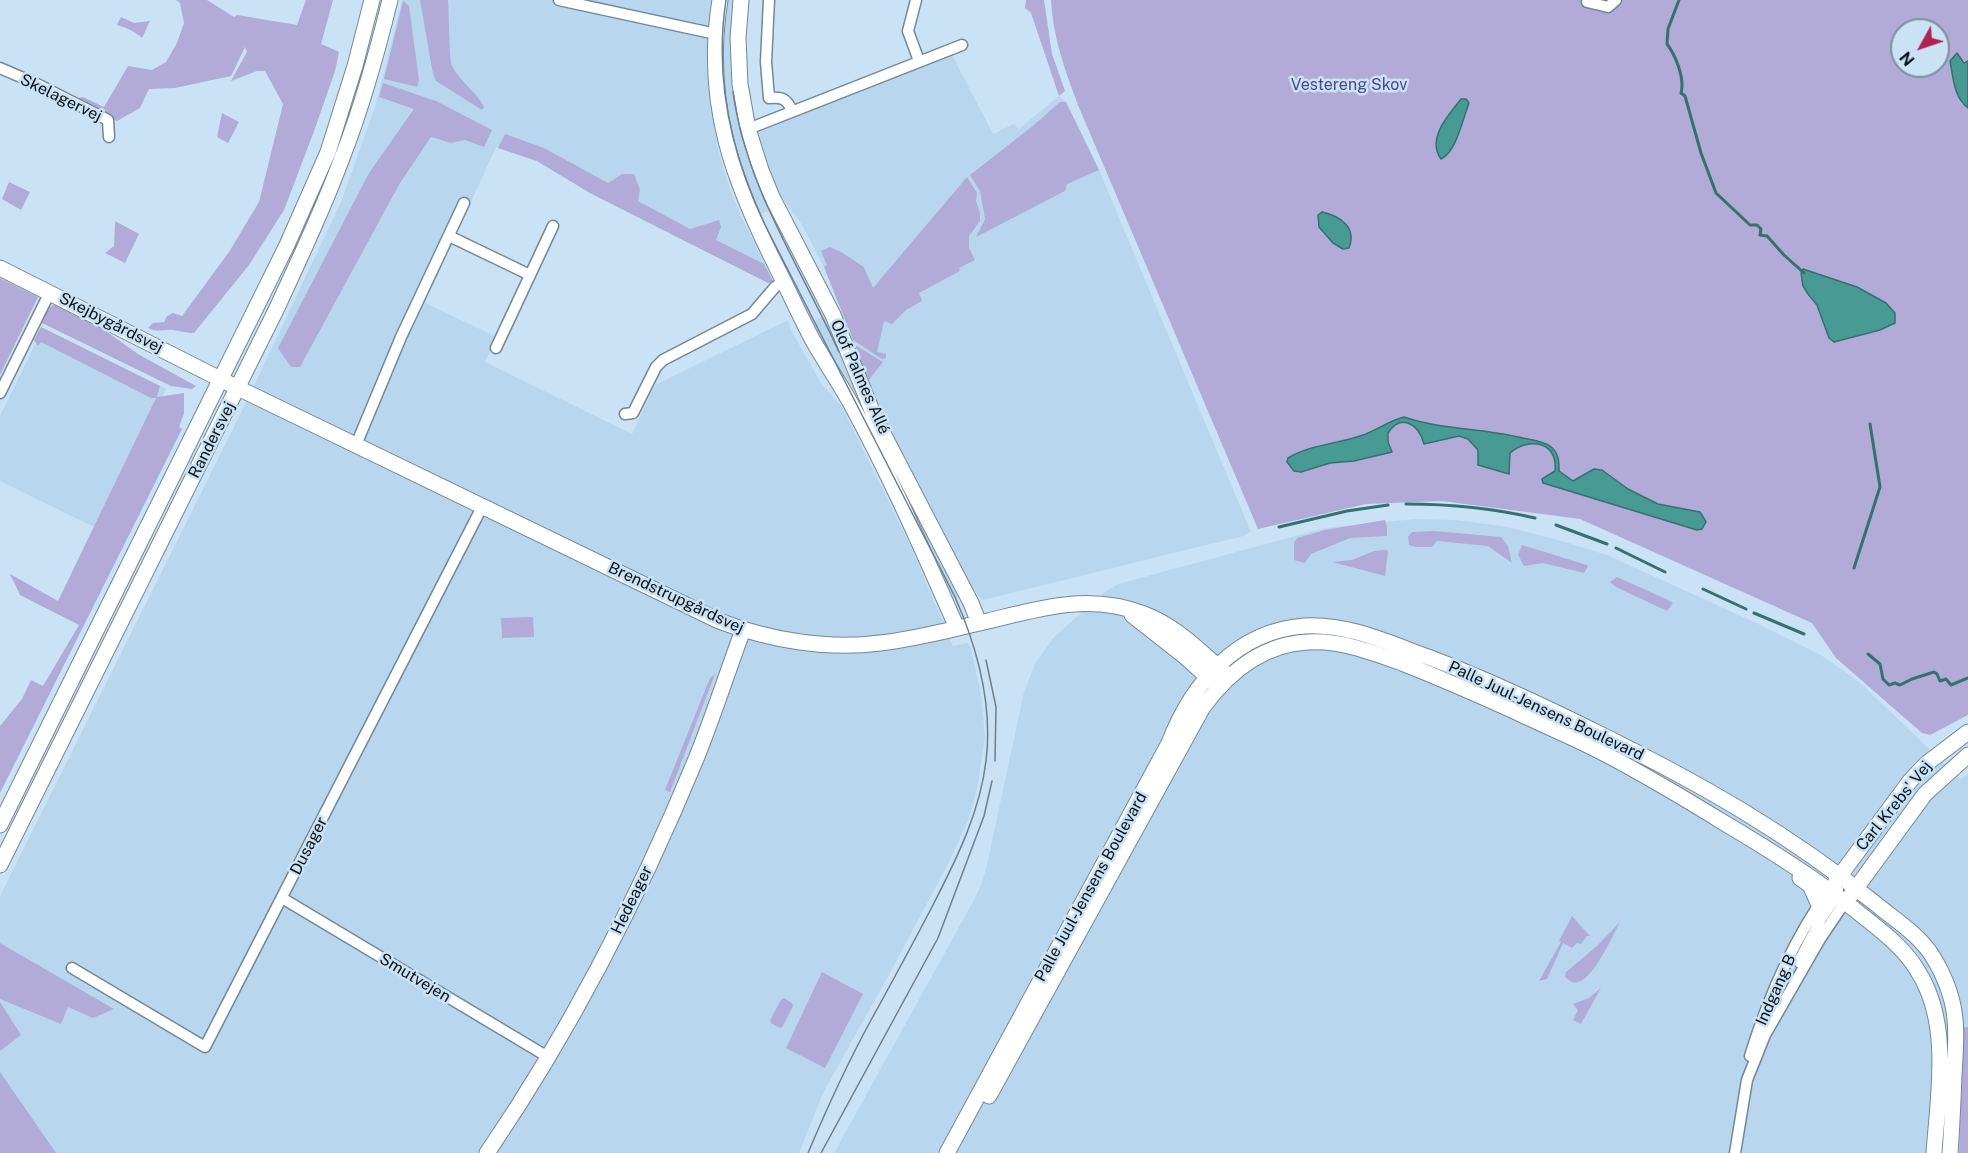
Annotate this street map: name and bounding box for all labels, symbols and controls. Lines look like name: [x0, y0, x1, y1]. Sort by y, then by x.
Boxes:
north arrow: [1890, 18, 1950, 78]
text: N: [1896, 48, 1919, 70]
street label: Skelagervej: [17, 70, 105, 126]
park label: Vestereng Skov: [1291, 75, 1407, 95]
street label: Skejbygårdsvej: [56, 289, 166, 357]
street label: Olof Palmes Allé: [826, 317, 894, 437]
street label: Randersvej: [185, 399, 239, 481]
street label: Brendstrupgårdsvej: [605, 558, 747, 638]
street label: Palle Juul-Jensens Boulevard: [1445, 657, 1647, 765]
street label: Carl Krebs' Vej: [1852, 757, 1936, 855]
street label: Palle Juul-Jensens Boulevard: [1031, 789, 1151, 985]
street label: Dusager: [286, 814, 332, 878]
street label: Hedeager: [607, 863, 657, 937]
street label: Smutvejen: [376, 949, 454, 1007]
street label: Indgang B: [1752, 952, 1800, 1028]

